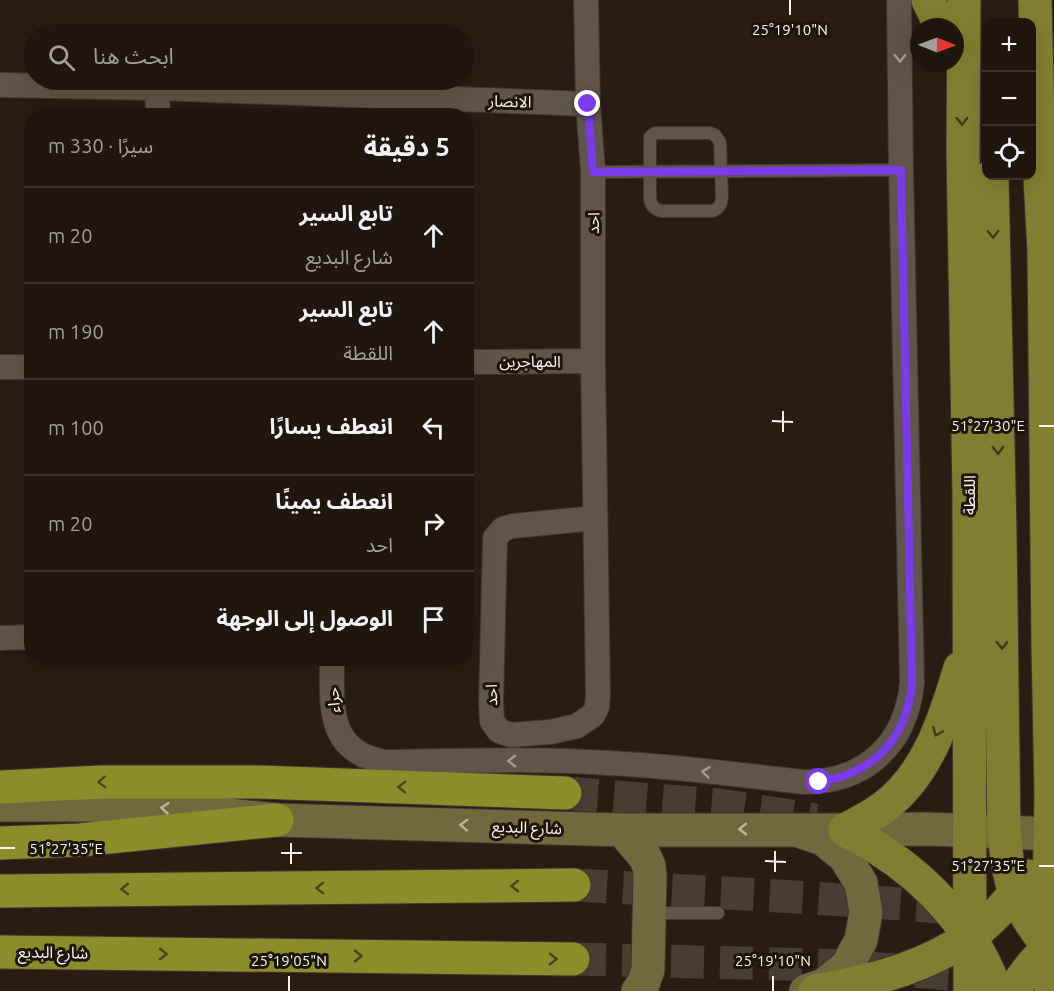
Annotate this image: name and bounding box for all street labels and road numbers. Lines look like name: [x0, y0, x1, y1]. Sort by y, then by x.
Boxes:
street label: الانصار: [487, 91, 532, 112]
street label: احد: [584, 212, 602, 234]
street label: المهاجرين: [499, 352, 561, 371]
street label: اللقطة: [960, 475, 978, 515]
street label: احد: [482, 684, 500, 706]
street label: حراء: [323, 686, 344, 713]
street label: شارع البديع: [492, 817, 562, 841]
street label: شارع البديع: [18, 942, 88, 966]

